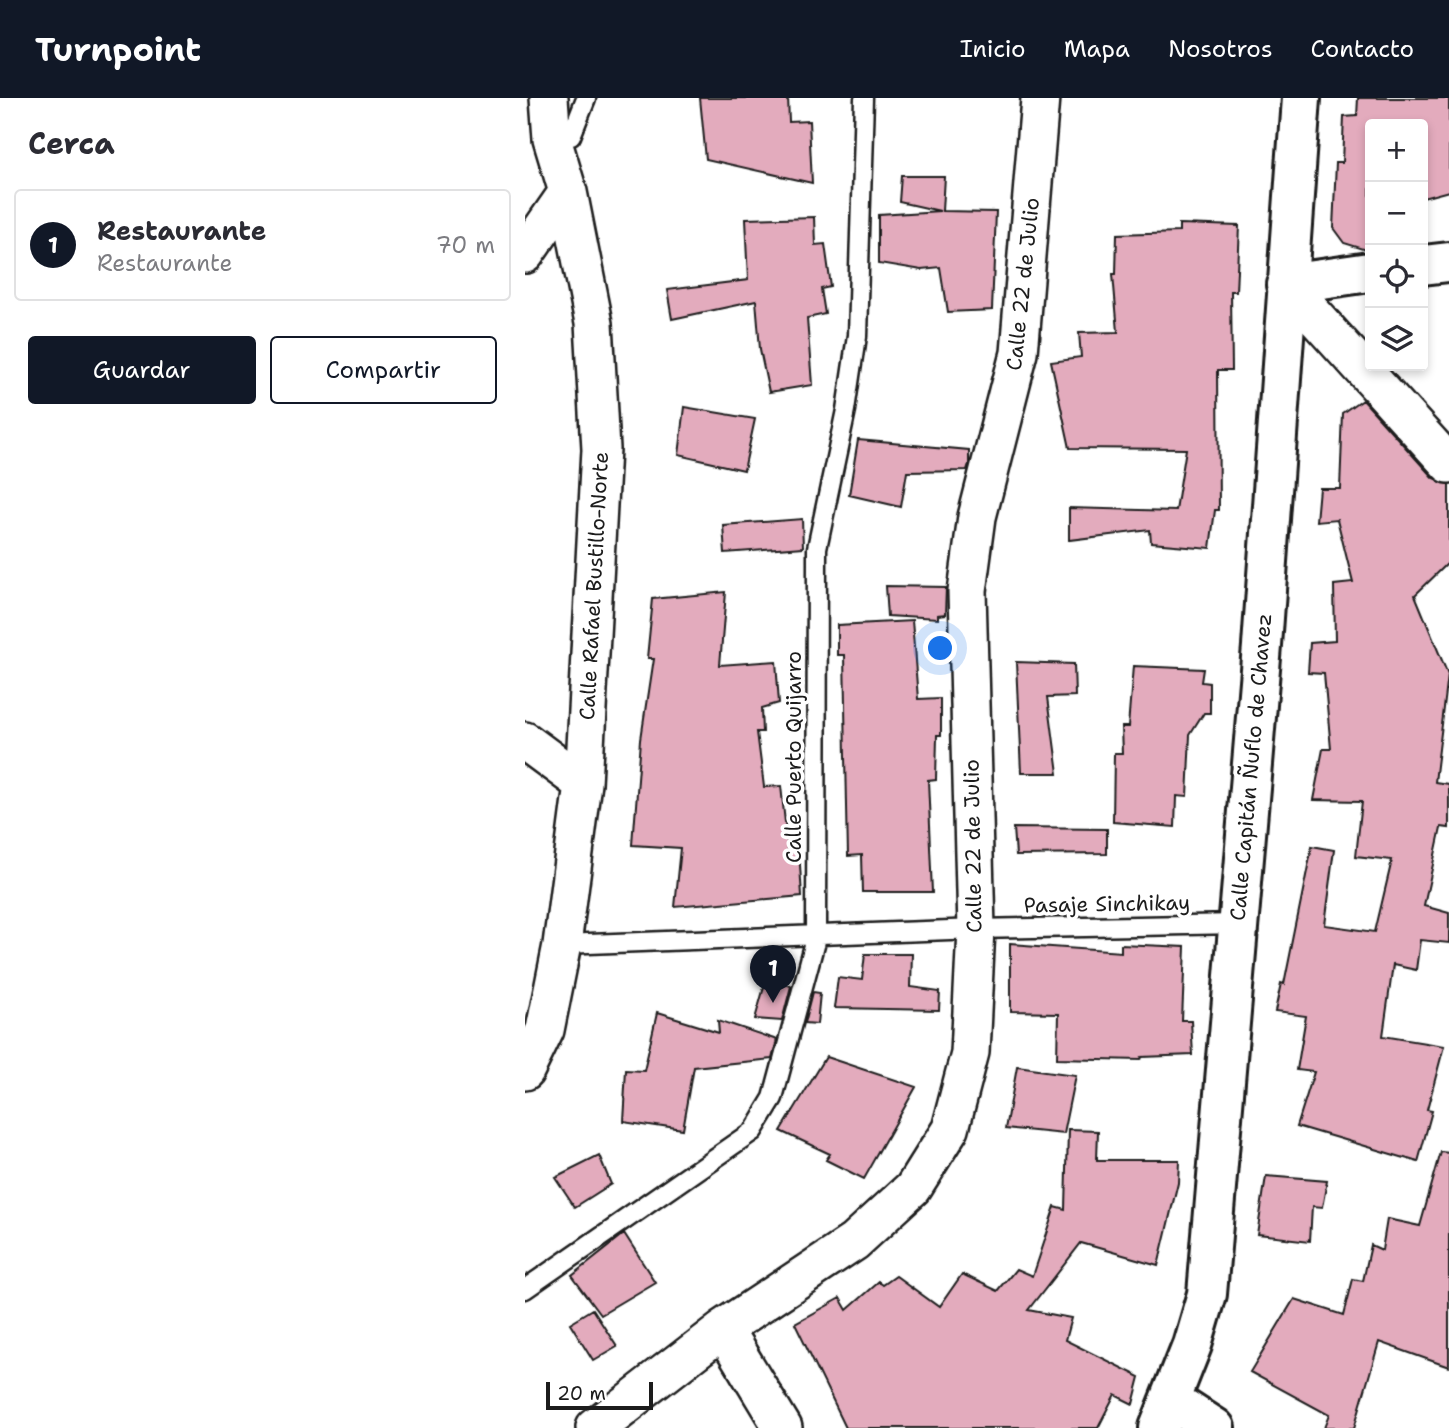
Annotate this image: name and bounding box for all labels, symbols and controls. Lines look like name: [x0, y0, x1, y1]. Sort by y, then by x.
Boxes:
text: Turnpoint: [35, 27, 201, 72]
text: Inicio: [960, 33, 1026, 65]
text: Mapa: [1064, 33, 1130, 65]
text: Nosotros: [1168, 33, 1273, 65]
text: Contacto: [1311, 33, 1414, 65]
map controls: [1365, 119, 1428, 371]
button: +: [1365, 119, 1428, 182]
text: Cerca: [28, 123, 115, 164]
button: −: [1365, 182, 1428, 245]
street label: Calle 22 de Julio: [1000, 196, 1046, 372]
text: Restaurante: [97, 213, 266, 248]
text: 1: [48, 230, 58, 260]
text: 70 m: [436, 230, 495, 260]
button: locate: [1365, 245, 1428, 308]
text: Restaurante: [97, 248, 232, 278]
button: layers: [1365, 308, 1428, 371]
button: Guardar: [28, 336, 256, 404]
button: Compartir: [270, 336, 497, 404]
street label: Calle Rafael Bustillo-Norte: [573, 451, 615, 721]
street label: Calle Capitán Ñuflo de Chavez: [1223, 612, 1278, 922]
your location: [923, 631, 957, 665]
street label: Calle Puerto Quijarro: [780, 651, 808, 863]
street label: Calle 22 de Julio: [957, 759, 989, 933]
street label: Pasaje Sinchikay: [1023, 889, 1191, 919]
pin: 1: [750, 945, 796, 1003]
scale bar: [546, 1379, 653, 1411]
text: 20 m: [557, 1381, 606, 1406]

